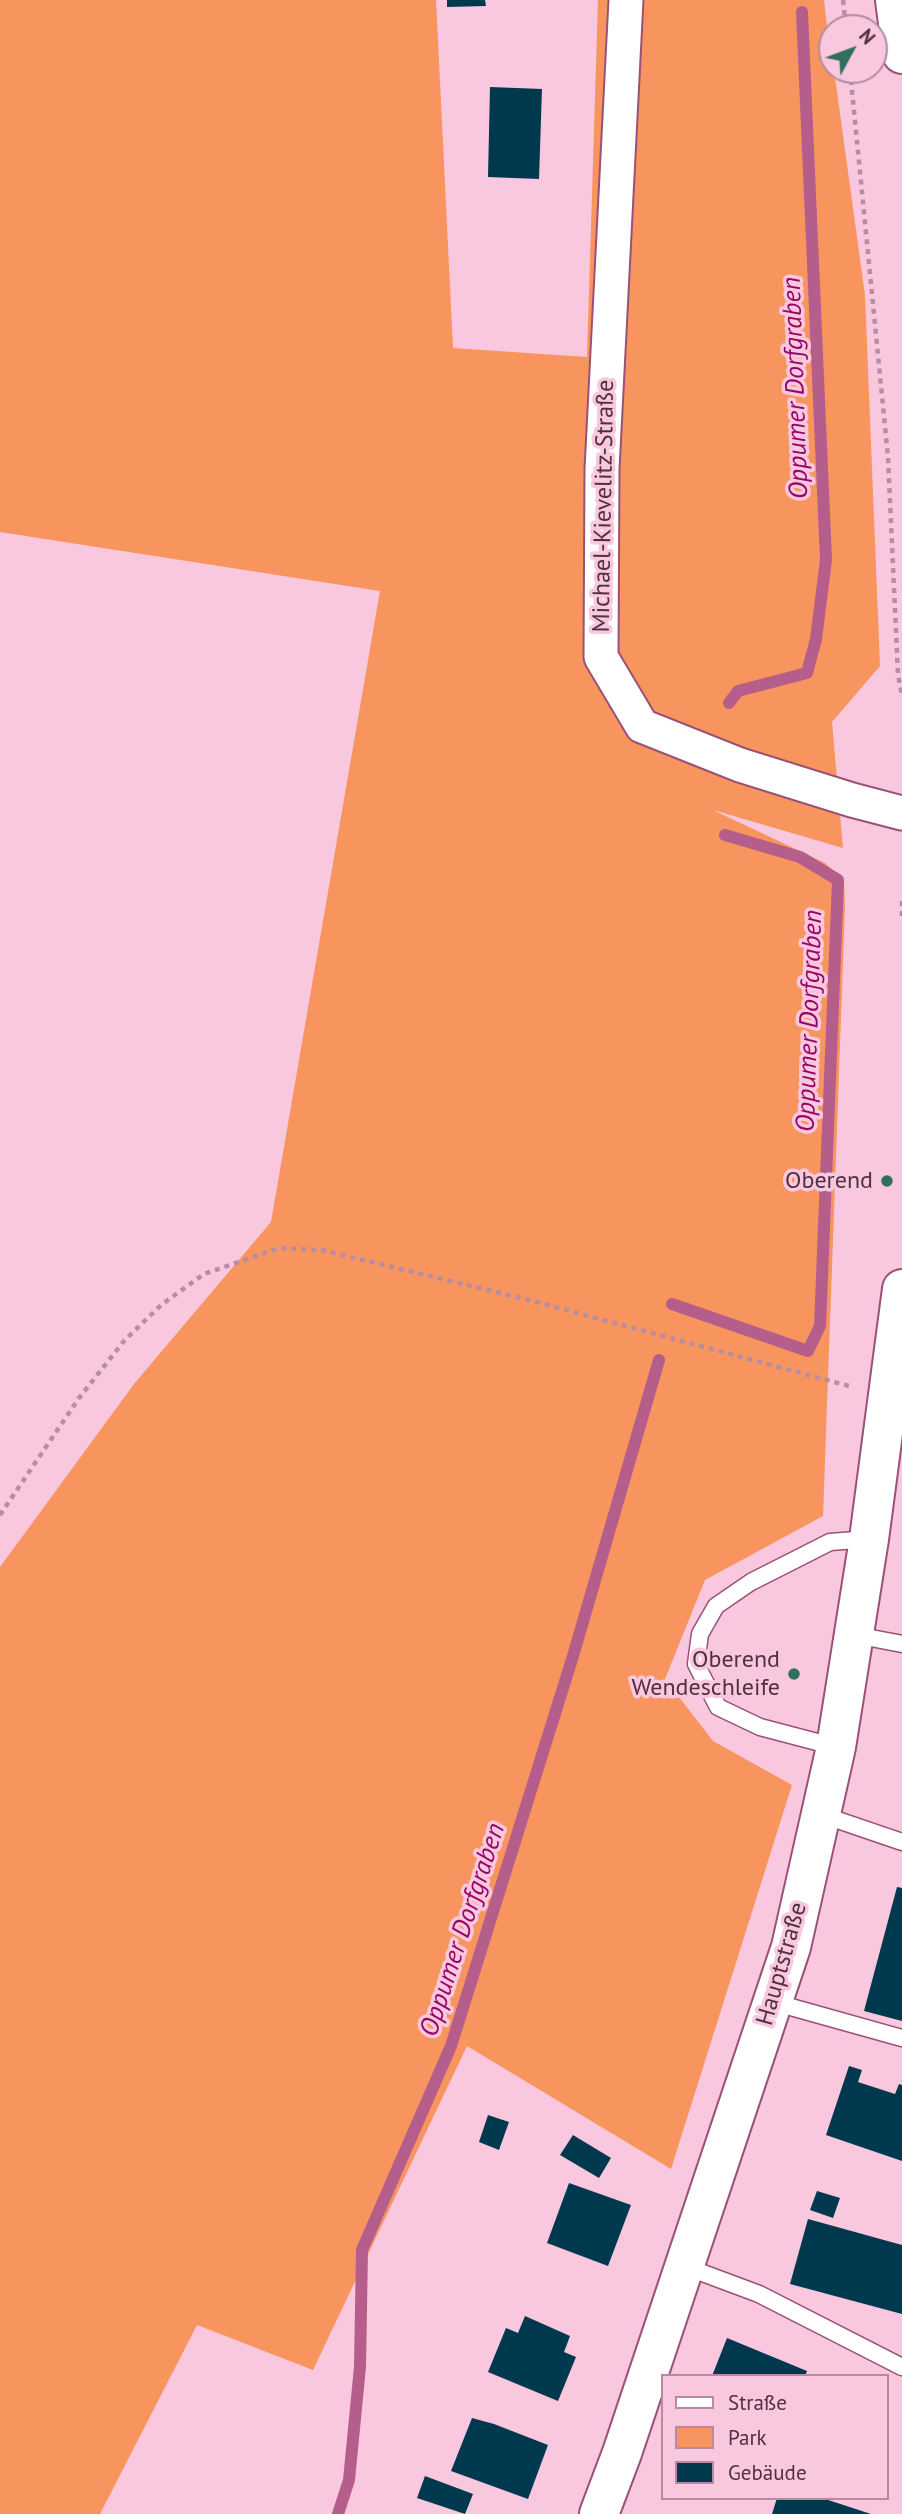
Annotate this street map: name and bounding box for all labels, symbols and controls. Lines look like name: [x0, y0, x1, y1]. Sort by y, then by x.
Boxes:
north arrow: [818, 14, 888, 84]
text: N: [854, 24, 880, 49]
water label: Oppumer Dorfgraben: [777, 276, 815, 500]
street label: Michael-Kievelitz-Straße: [587, 379, 621, 633]
water label: Oppumer Dorfgraben: [791, 909, 829, 1133]
place label: Oberend: [785, 1167, 873, 1195]
marker: Oberend: [879, 1173, 895, 1189]
place label: Oberend Wendeschleife: [631, 1646, 780, 1702]
marker: Oberend Wendeschleife: [786, 1666, 802, 1682]
water label: Oppumer Dorfgraben: [414, 1819, 512, 2041]
street label: Hauptstraße: [751, 1899, 813, 2029]
legend: [660, 2374, 888, 2500]
text: Straße: [728, 2389, 787, 2416]
text: Park: [728, 2424, 767, 2451]
text: Gebäude: [728, 2459, 807, 2486]

